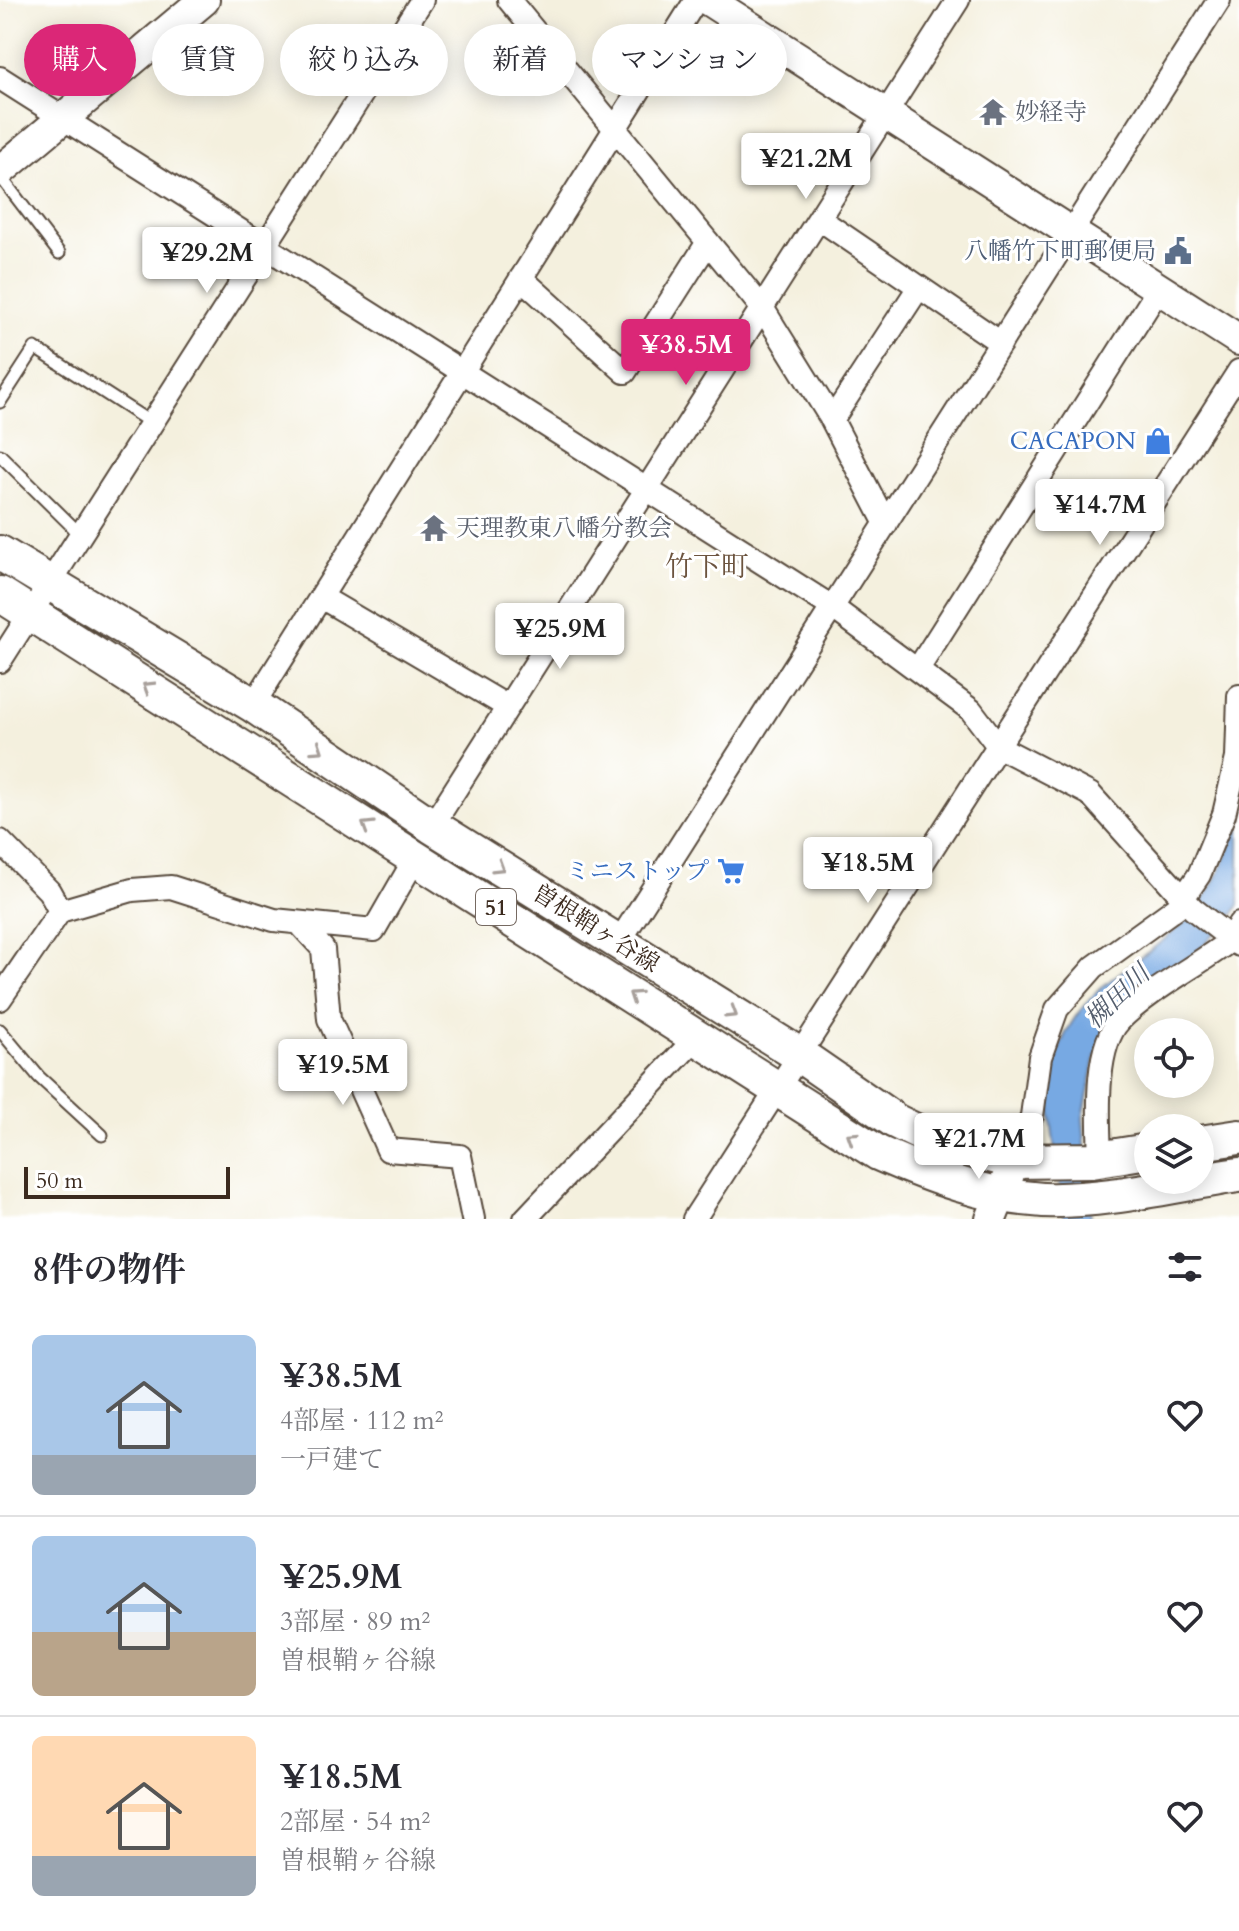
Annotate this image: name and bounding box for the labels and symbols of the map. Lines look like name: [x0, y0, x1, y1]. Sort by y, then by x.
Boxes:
place label: 妙経寺: [1015, 96, 1087, 129]
temple icon: 妙経寺: [978, 97, 1008, 127]
pin: ¥21.2M: [741, 133, 871, 201]
pin: ¥29.2M: [142, 227, 272, 295]
place label: 八幡竹下町郵便局: [964, 235, 1156, 268]
public building icon: 八幡竹下町郵便局: [1163, 236, 1193, 266]
pin: ¥38.5M: [621, 319, 751, 387]
place label: CACAPON: [1010, 425, 1137, 458]
shop icon: CACAPON: [1143, 426, 1173, 456]
pin: ¥14.7M: [1035, 479, 1165, 547]
place label: 天理教東八幡分教会: [456, 512, 672, 545]
temple icon: 天理教東八幡分教会: [419, 513, 449, 543]
district label: 竹下町: [665, 548, 749, 586]
pin: ¥25.9M: [495, 603, 625, 671]
one-way arrow: [142, 681, 157, 696]
one-way arrow: [309, 739, 323, 754]
one-way arrow: [362, 821, 376, 836]
pin: ¥18.5M: [803, 837, 933, 905]
place label: ミニストップ: [566, 855, 709, 888]
supermarket icon: ミニストップ: [716, 856, 746, 886]
one-way arrow: [490, 857, 504, 872]
street label: 曽根鞘ヶ谷線: [526, 876, 666, 981]
road number: 51: [476, 889, 516, 925]
water label: 槻田川: [1077, 955, 1160, 1036]
one-way arrow: [628, 991, 642, 1006]
one-way arrow: [723, 1004, 738, 1019]
pin: ¥19.5M: [278, 1039, 408, 1107]
pin: ¥21.7M: [914, 1113, 1044, 1181]
one-way arrow: [847, 1131, 861, 1146]
scale bar: [24, 1163, 230, 1199]

